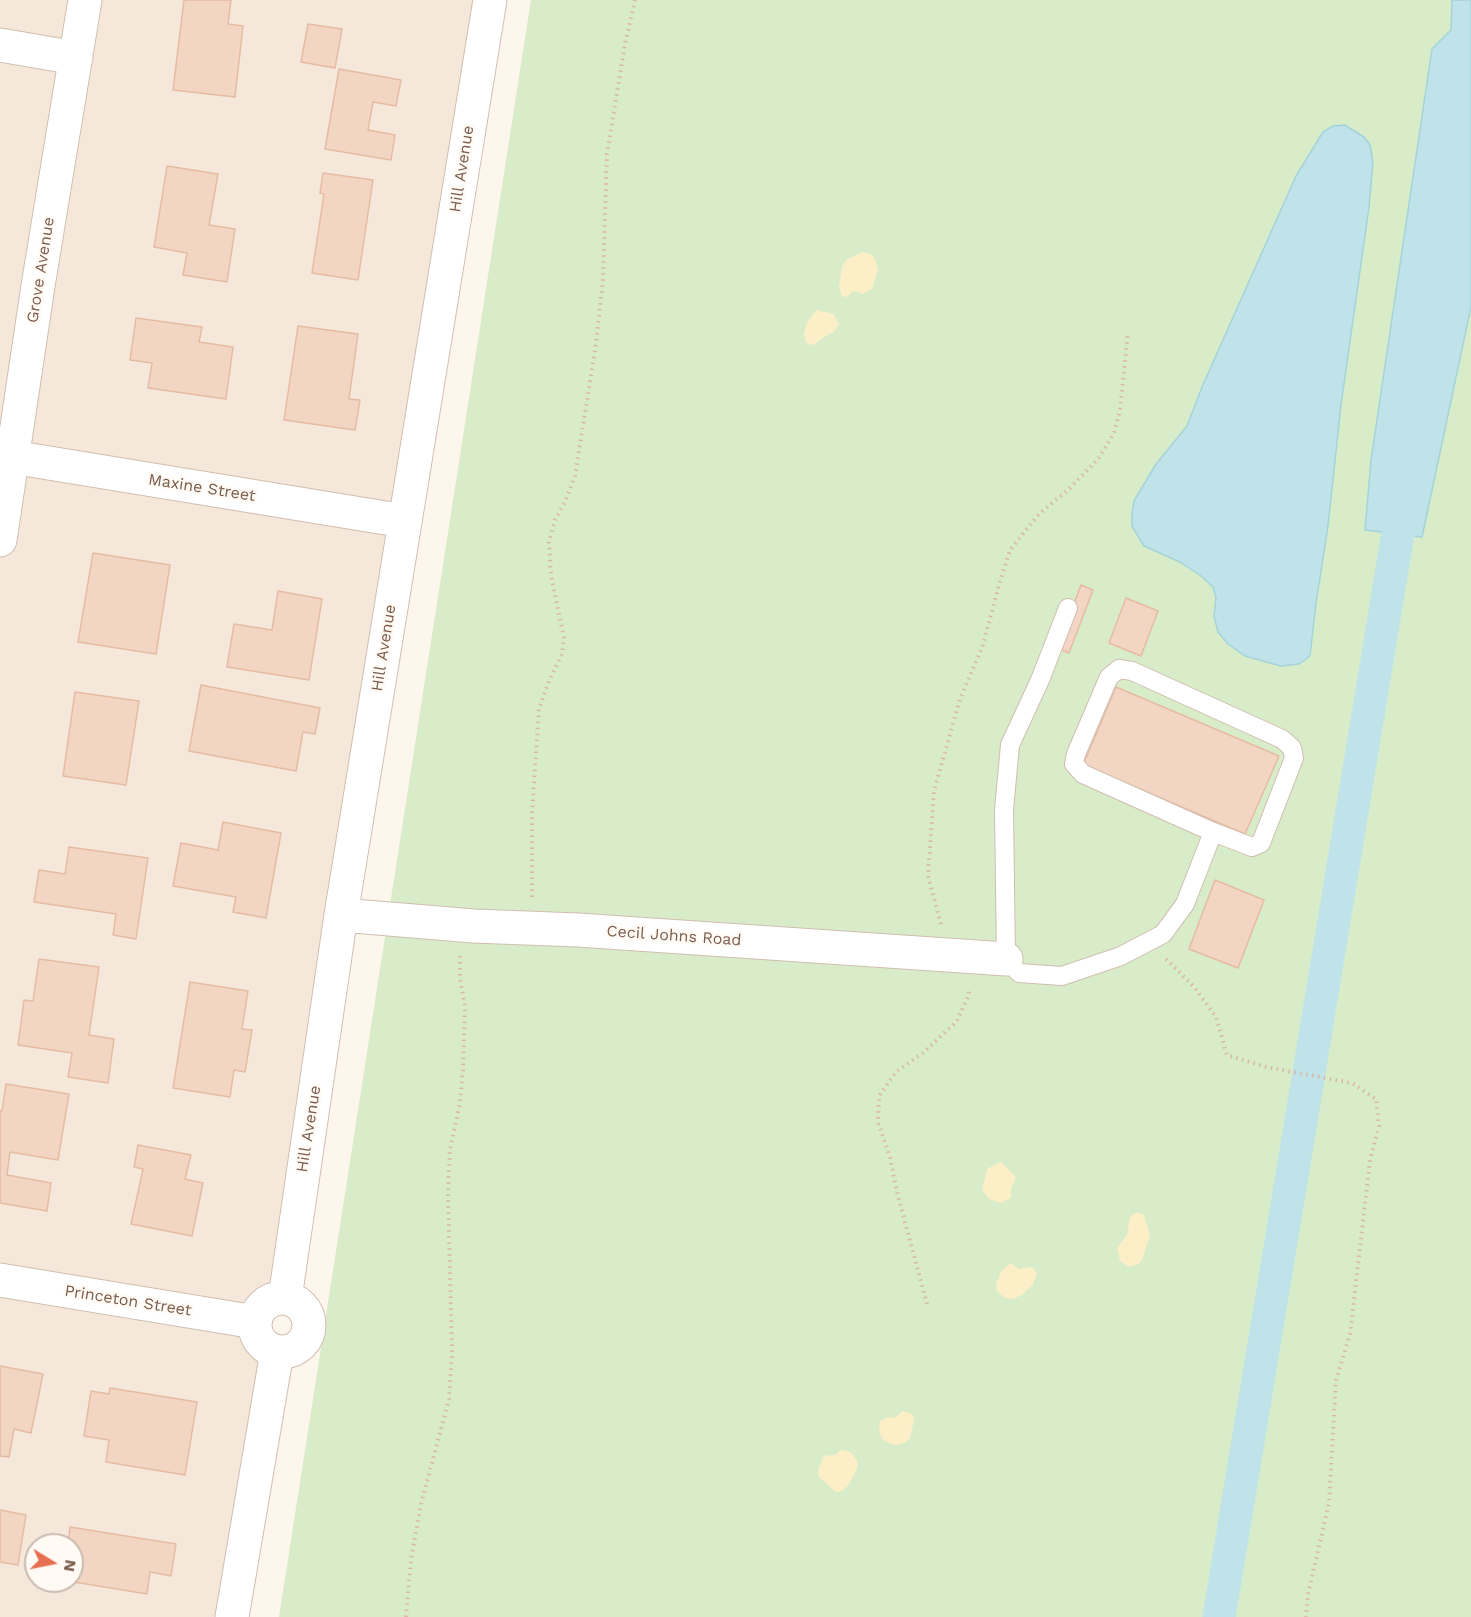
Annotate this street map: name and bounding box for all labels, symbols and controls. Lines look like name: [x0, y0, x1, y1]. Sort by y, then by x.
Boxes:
street label: Hill Avenue: [446, 124, 478, 214]
street label: Grove Avenue: [23, 216, 59, 324]
street label: Maxine Street: [147, 470, 257, 506]
street label: Hill Avenue: [368, 603, 400, 693]
street label: Cecil Johns Road: [606, 922, 742, 950]
street label: Hill Avenue: [293, 1084, 325, 1174]
street label: Princeton Street: [63, 1281, 193, 1321]
north arrow: [24, 1533, 84, 1593]
text: N: [60, 1558, 81, 1573]

